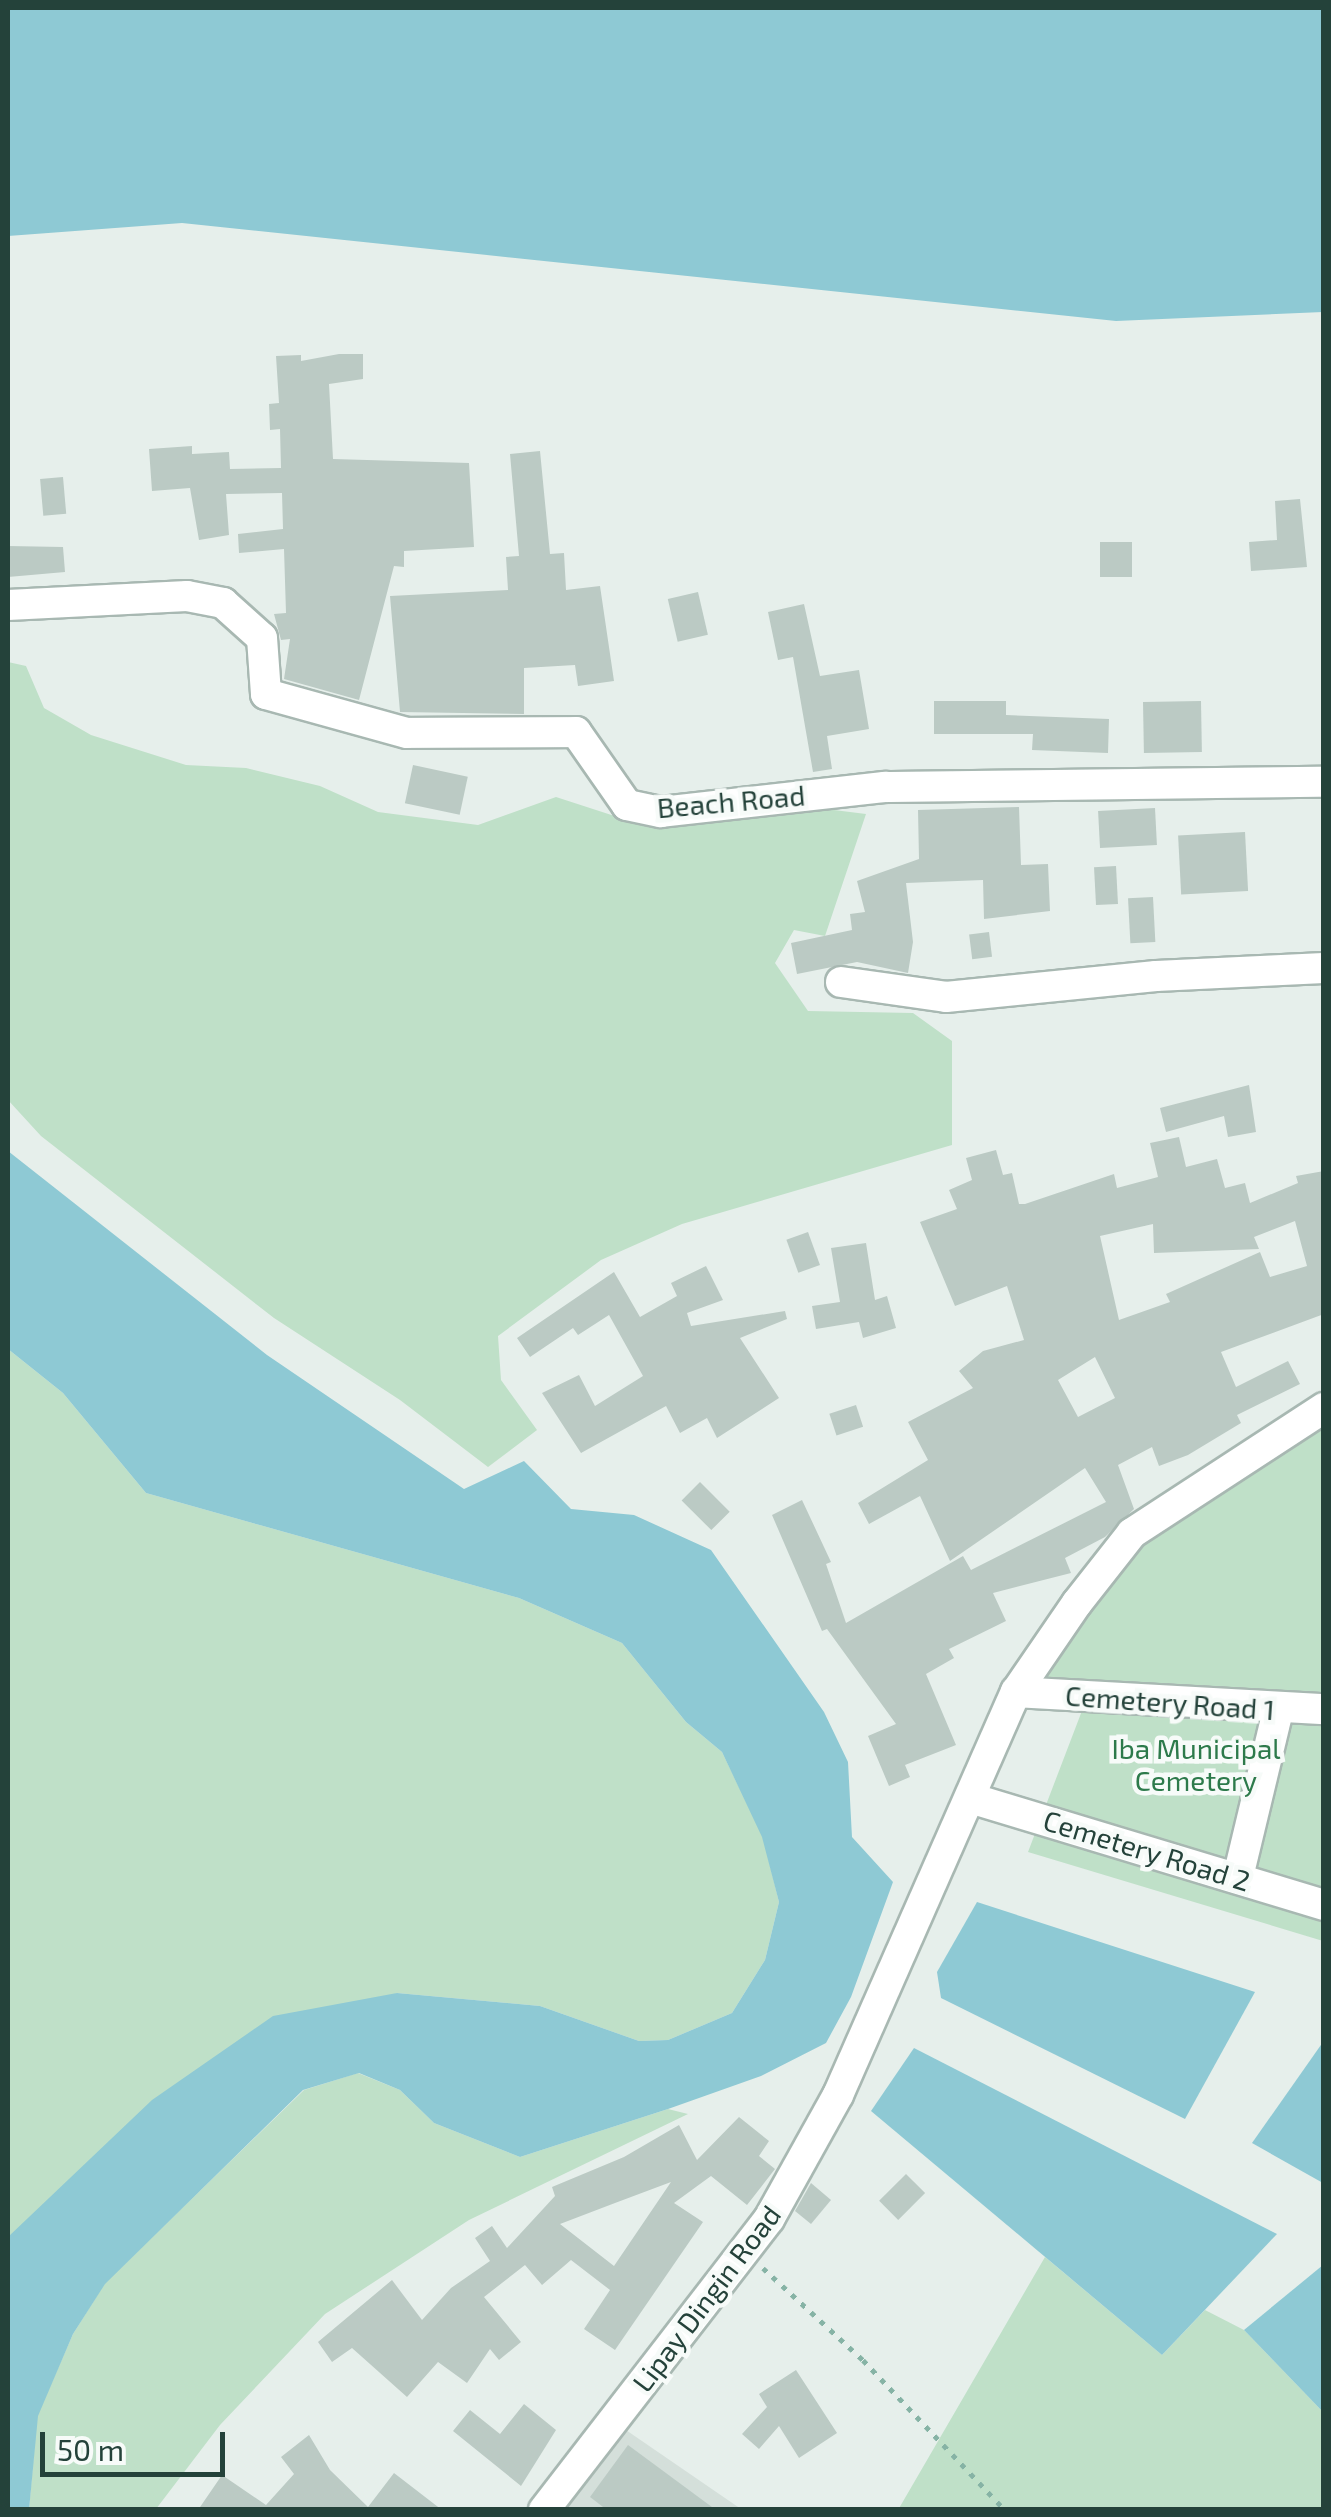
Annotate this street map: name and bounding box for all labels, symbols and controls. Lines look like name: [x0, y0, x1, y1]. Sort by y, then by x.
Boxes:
street label: Beach Road: [656, 778, 806, 824]
street label: Cemetery Road 1: [1064, 1678, 1276, 1726]
park label: Iba Municipal Cemetery: [1111, 1731, 1281, 1797]
street label: Cemetery Road 2: [1039, 1803, 1255, 1897]
street label: Lipay Dingin Road: [625, 2198, 787, 2398]
scale bar: [45, 2412, 230, 2474]
text: 50 m: [57, 2431, 124, 2467]

